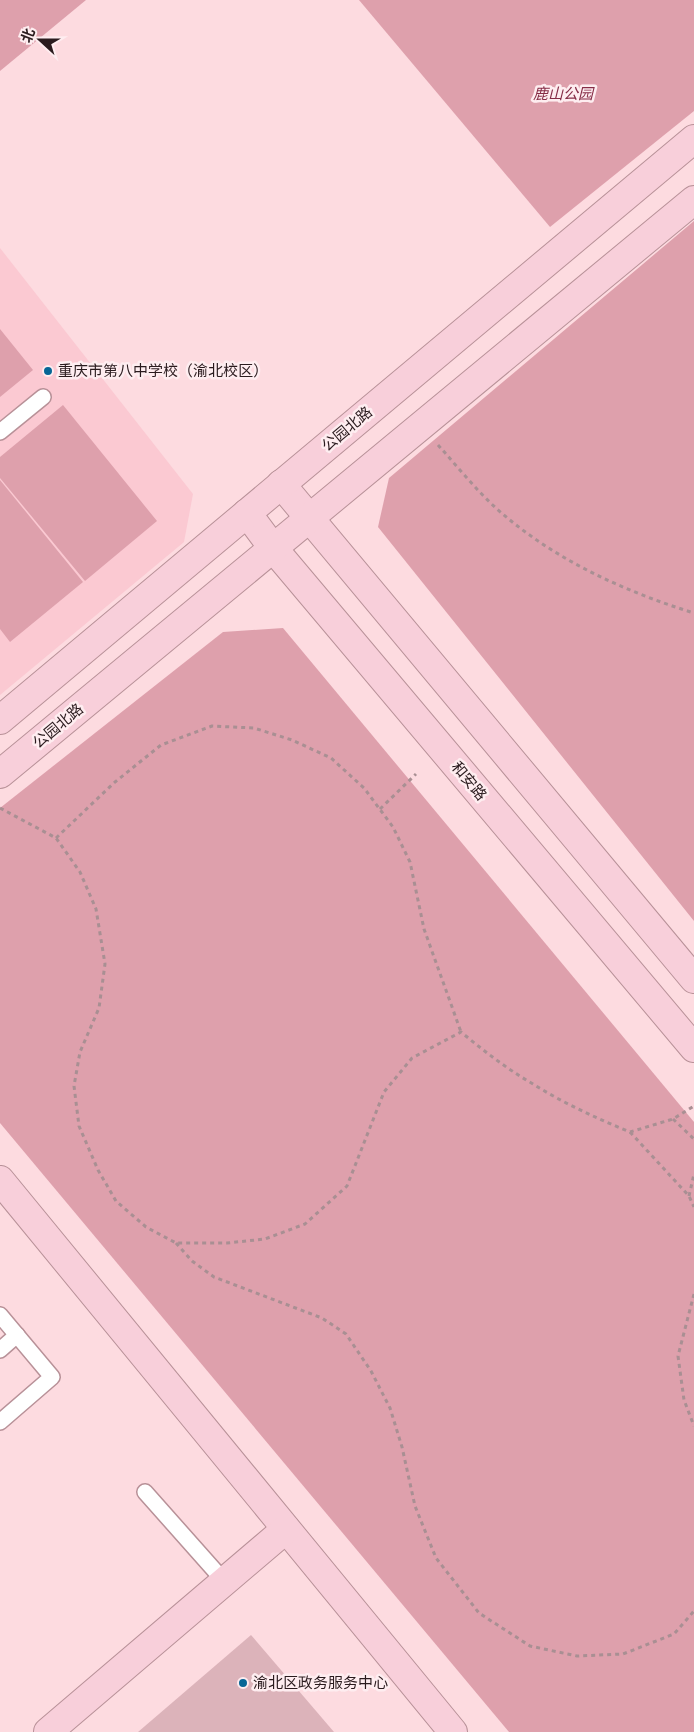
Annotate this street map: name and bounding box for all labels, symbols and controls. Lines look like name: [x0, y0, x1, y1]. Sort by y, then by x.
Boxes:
north arrow: [15, 15, 65, 65]
text: 北: [16, 25, 39, 45]
park label: 鹿山公园: [533, 83, 595, 103]
place label: 重庆市第八中学校（渝北校区）: [58, 360, 268, 380]
marker: 重庆市第八中学校（渝北校区）: [42, 365, 54, 377]
street label: 公园北路: [317, 401, 376, 455]
street label: 公园北路: [28, 698, 87, 752]
street label: 和安路: [448, 757, 492, 804]
place label: 渝北区政务服务中心: [253, 1672, 388, 1692]
marker: 渝北区政务服务中心: [237, 1677, 249, 1689]

